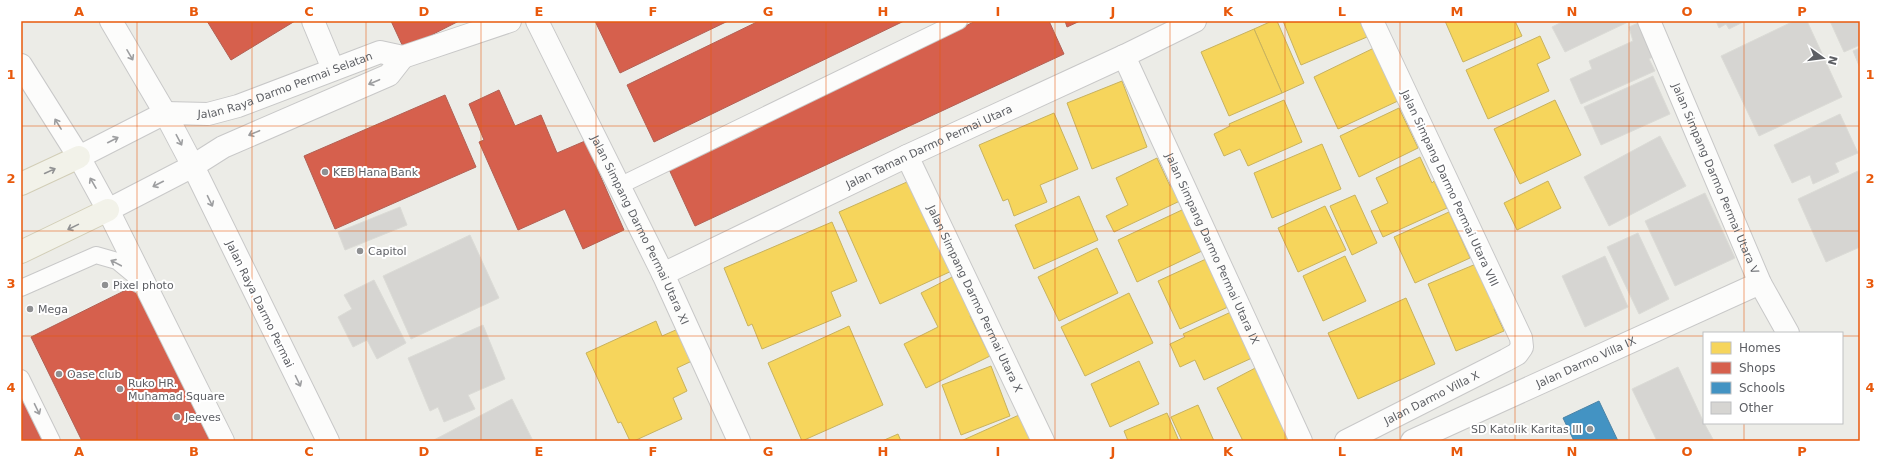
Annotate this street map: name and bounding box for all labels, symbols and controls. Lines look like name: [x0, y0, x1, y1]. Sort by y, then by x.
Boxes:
text: A: [74, 4, 84, 19]
text: B: [189, 4, 199, 19]
text: C: [304, 4, 314, 19]
text: D: [419, 4, 430, 19]
text: E: [535, 4, 543, 19]
text: F: [649, 4, 657, 19]
text: G: [763, 4, 773, 19]
text: H: [878, 4, 888, 19]
text: I: [996, 4, 1000, 19]
text: J: [1110, 4, 1115, 19]
text: K: [1223, 4, 1234, 19]
text: L: [1338, 4, 1346, 19]
text: M: [1451, 4, 1463, 19]
text: N: [1567, 4, 1577, 19]
text: O: [1681, 4, 1693, 19]
text: P: [1797, 4, 1807, 19]
north arrow: [1803, 38, 1843, 78]
one-way arrow: [127, 49, 135, 61]
street label: Jalan Raya Darmo Permai Selatan: [196, 49, 374, 121]
text: N: [1825, 54, 1840, 66]
text: 1: [6, 67, 16, 82]
text: 1: [1865, 67, 1875, 82]
one-way arrow: [368, 79, 380, 86]
street label: Jalan Simpang Darmo Permai Utara V: [1669, 81, 1762, 276]
street label: Jalan Simpang Darmo Permai Utara VIII: [1398, 87, 1501, 288]
street label: Jalan Taman Darmo Permai Utara: [843, 102, 1014, 192]
one-way arrow: [54, 119, 62, 130]
one-way arrow: [249, 130, 261, 138]
street label: Jalan Simpang Darmo Permai Utara XI: [588, 132, 691, 327]
one-way arrow: [176, 134, 183, 146]
one-way arrow: [107, 135, 119, 143]
street label: Jalan Simpang Darmo Permai Utara IX: [1162, 150, 1262, 347]
place label: KEB Hana Bank: [333, 166, 419, 179]
one-way arrow: [43, 167, 55, 174]
marker: KEB Hana Bank: [320, 167, 330, 177]
text: 2: [6, 171, 16, 186]
text: 2: [1865, 171, 1875, 186]
one-way arrow: [89, 178, 97, 190]
one-way arrow: [153, 181, 165, 188]
one-way arrow: [207, 195, 214, 207]
street label: Jalan Simpang Darmo Permai Utara X: [924, 202, 1025, 395]
one-way arrow: [67, 224, 79, 231]
street label: Jalan Raya Darmo Permai: [223, 238, 296, 370]
place label: Capitol: [368, 245, 407, 258]
marker: Capitol: [355, 246, 365, 256]
one-way arrow: [110, 258, 122, 266]
text: 3: [6, 276, 16, 291]
text: 3: [1865, 276, 1875, 291]
place label: Pixel photo: [113, 279, 174, 292]
marker: Pixel photo: [100, 280, 110, 290]
place label: Mega: [38, 303, 68, 316]
marker: Mega: [25, 304, 35, 314]
legend: [1703, 332, 1843, 424]
street label: Jalan Darmo Villa IX: [1533, 334, 1639, 391]
text: Homes: [1739, 341, 1781, 355]
text: Shops: [1739, 361, 1775, 375]
place label: Oase club: [67, 368, 121, 381]
street label: Jalan Darmo Villa X: [1381, 368, 1482, 428]
marker: Oase club: [54, 369, 64, 379]
one-way arrow: [295, 375, 302, 387]
place label: Ruko HR. Muhamad Square: [128, 377, 225, 403]
text: 4: [6, 380, 16, 395]
text: 4: [1865, 380, 1875, 395]
text: Schools: [1739, 381, 1785, 395]
marker: Ruko HR. Muhamad Square: [115, 384, 125, 394]
text: Other: [1739, 401, 1773, 415]
one-way arrow: [34, 403, 41, 415]
place label: Jeeves: [184, 411, 221, 424]
marker: Jeeves: [172, 412, 182, 422]
place label: SD Katolik Karitas III: [1471, 423, 1582, 436]
marker: SD Katolik Karitas III: [1585, 424, 1595, 434]
text: A: [74, 444, 84, 459]
text: B: [189, 444, 199, 459]
text: C: [304, 444, 314, 459]
text: D: [419, 444, 430, 459]
text: E: [535, 444, 543, 459]
text: F: [649, 444, 657, 459]
text: G: [763, 444, 773, 459]
text: H: [878, 444, 888, 459]
text: I: [996, 444, 1000, 459]
text: J: [1110, 444, 1115, 459]
text: K: [1223, 444, 1234, 459]
text: L: [1338, 444, 1346, 459]
text: M: [1451, 444, 1463, 459]
text: N: [1567, 444, 1577, 459]
text: O: [1681, 444, 1693, 459]
text: P: [1797, 444, 1807, 459]

